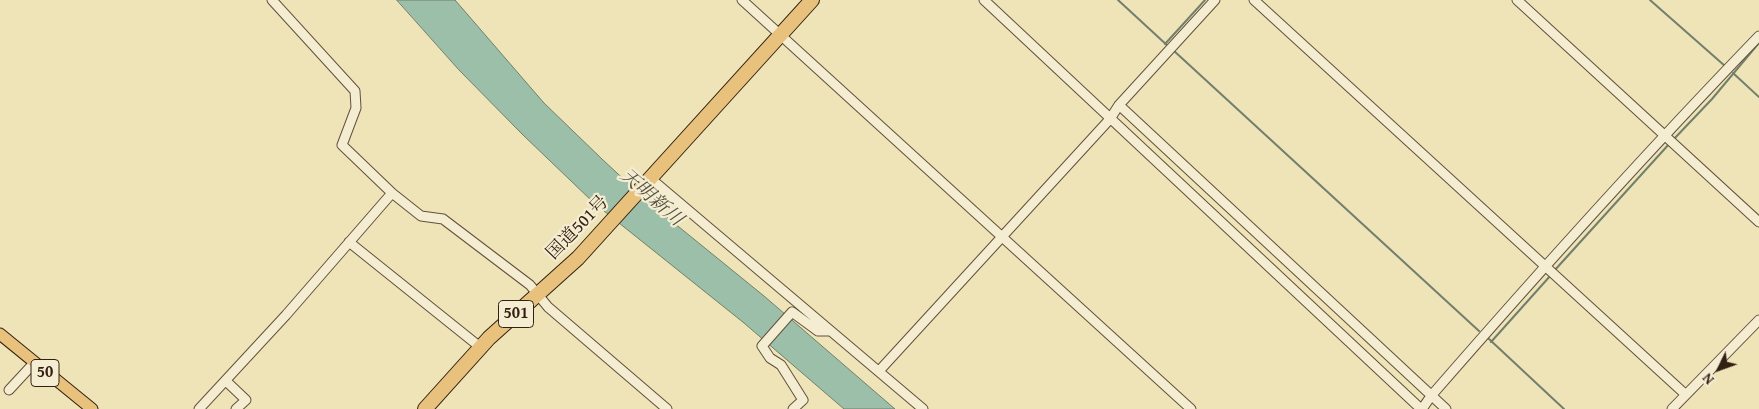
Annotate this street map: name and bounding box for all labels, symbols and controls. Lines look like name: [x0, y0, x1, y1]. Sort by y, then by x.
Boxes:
water label: 天明新川: [615, 164, 687, 232]
street label: 国道501号: [542, 192, 614, 264]
road number: 501: [498, 300, 534, 328]
north arrow: [1694, 344, 1744, 394]
road number: 50: [31, 359, 59, 386]
text: N: [1697, 369, 1718, 389]

